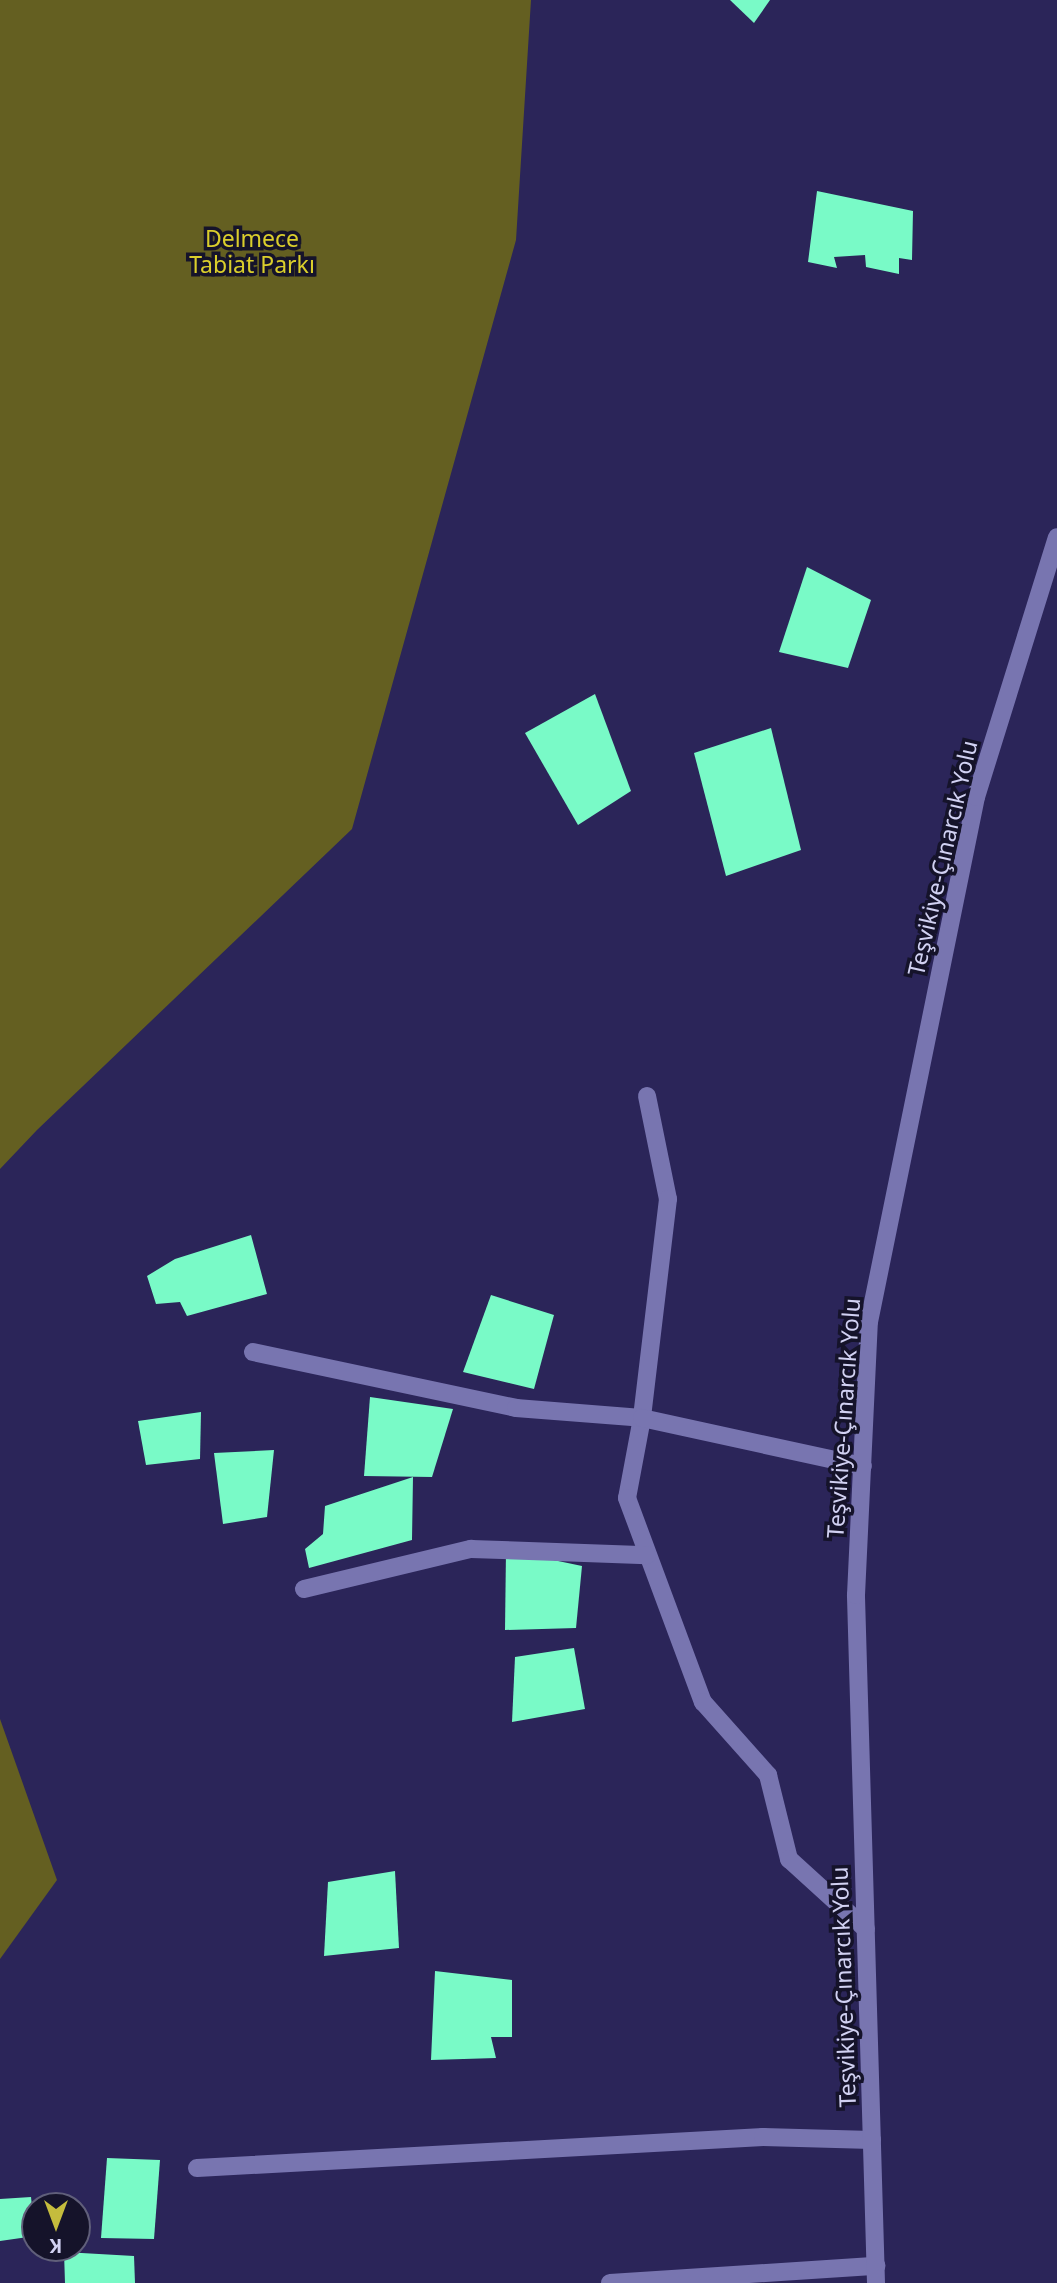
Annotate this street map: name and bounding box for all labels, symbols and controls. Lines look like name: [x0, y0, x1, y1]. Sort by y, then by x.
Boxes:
park label: Delmece Tabiat Parkı: [189, 224, 315, 278]
street label: Teşvikiye-Çınarcık Yolu: [901, 738, 983, 978]
street label: Teşvikiye-Çınarcık Yolu: [821, 1297, 865, 1539]
street label: Teşvikiye-Çınarcık Yolu: [825, 1866, 861, 2108]
north arrow: [21, 2192, 91, 2262]
text: K: [50, 2233, 62, 2259]

